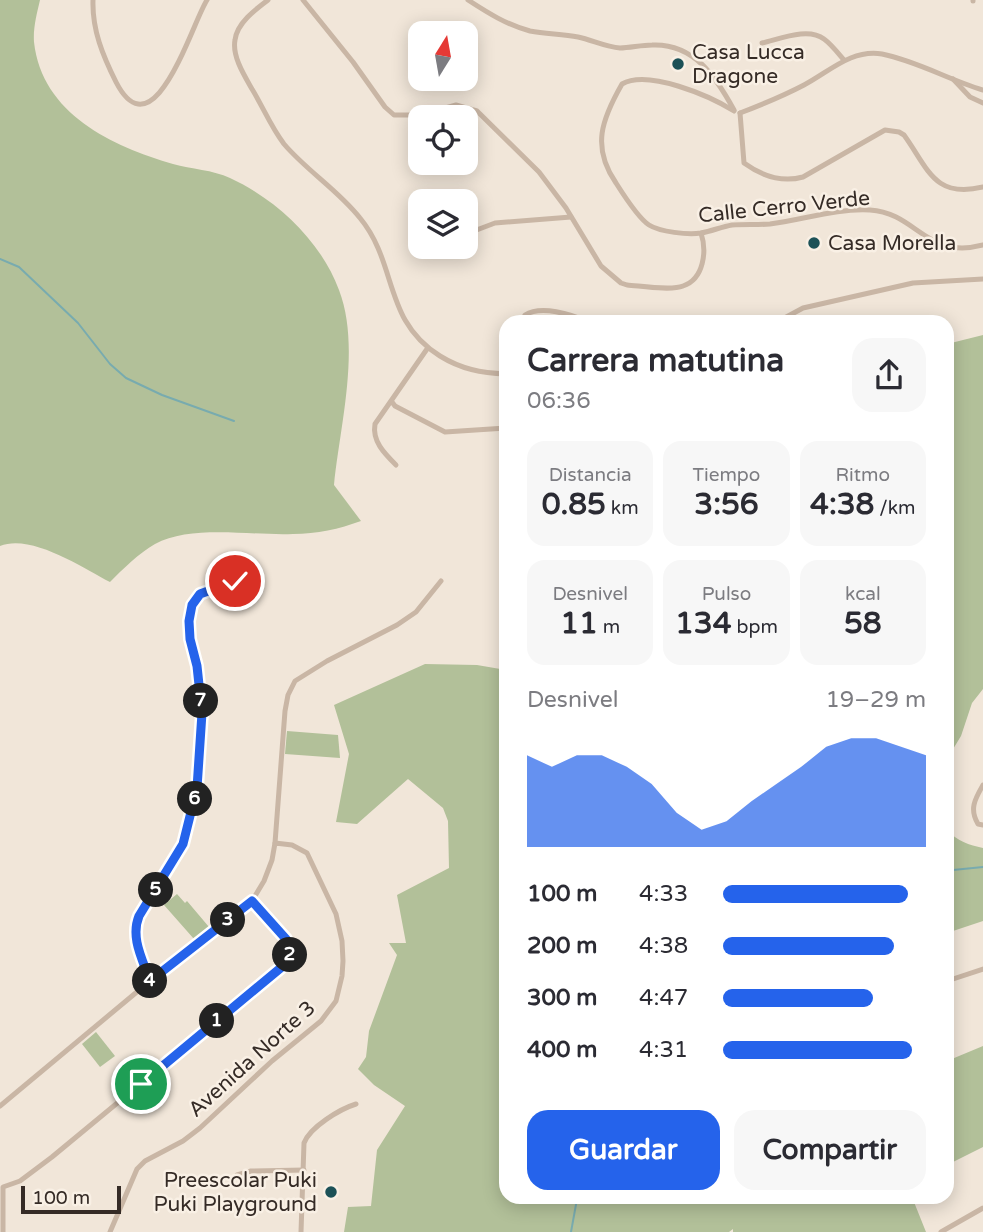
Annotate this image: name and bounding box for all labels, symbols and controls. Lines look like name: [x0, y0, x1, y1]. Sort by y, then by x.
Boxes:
north arrow: [408, 21, 478, 91]
map controls: [408, 21, 478, 259]
place label: Casa Lucca Dragone: [692, 40, 805, 89]
marker: Casa Lucca Dragone: [670, 56, 686, 72]
button: locate: [408, 105, 478, 175]
street label: Calle Cerro Verde: [697, 186, 871, 228]
button: layers: [408, 189, 478, 259]
place label: Casa Morella: [828, 231, 956, 256]
marker: Casa Morella: [806, 235, 822, 251]
button: share: [852, 338, 926, 412]
text: Carrera matutina: [527, 342, 784, 380]
text: 06:36: [527, 387, 591, 415]
text: Distancia: [549, 464, 632, 486]
text: Tiempo: [693, 464, 760, 486]
text: Ritmo: [836, 464, 890, 486]
text: 0.85: [542, 486, 606, 523]
text: 3:56: [694, 486, 759, 523]
text: 4:38: [810, 486, 874, 523]
text: km: [606, 497, 639, 519]
text: /km: [874, 497, 916, 519]
pin: [205, 551, 265, 611]
icon: check: [216, 562, 254, 600]
text: Desnivel: [552, 583, 628, 605]
text: Pulso: [702, 583, 751, 605]
text: kcal: [845, 583, 881, 605]
text: 11: [560, 605, 598, 642]
text: 134: [675, 605, 732, 642]
text: 58: [844, 605, 882, 642]
text: m: [598, 616, 620, 638]
text: bpm: [732, 616, 778, 638]
pin: 7: [184, 684, 218, 718]
text: Desnivel: [527, 686, 618, 714]
text: 19–29 m: [825, 686, 926, 714]
text: 7: [195, 689, 206, 711]
pin: 6: [178, 782, 212, 816]
text: 6: [189, 787, 200, 809]
pin: 5: [138, 872, 174, 908]
text: 5: [150, 878, 161, 900]
text: 100 m: [527, 880, 597, 908]
text: 4:33: [639, 880, 688, 908]
pin: 3: [210, 902, 246, 937]
text: 3: [222, 908, 233, 930]
text: 200 m: [527, 932, 597, 960]
text: 4:38: [639, 932, 688, 960]
pin: 2: [272, 937, 308, 972]
text: 2: [284, 943, 295, 965]
pin: 4: [132, 964, 168, 998]
text: 4: [144, 969, 155, 991]
text: 300 m: [527, 984, 597, 1012]
text: 4:47: [639, 984, 688, 1012]
street label: Avenida Norte 3: [183, 995, 321, 1123]
pin: 1: [200, 1004, 234, 1038]
text: 1: [211, 1009, 222, 1031]
text: 400 m: [527, 1036, 597, 1064]
text: 4:31: [639, 1036, 688, 1064]
pin: [111, 1054, 171, 1114]
icon: arrive: [122, 1065, 160, 1103]
button: Guardar: [527, 1110, 720, 1190]
button: Compartir: [734, 1110, 926, 1190]
place label: Preescolar Puki Puki Playground: [154, 1168, 317, 1217]
scale bar: [21, 1183, 121, 1215]
marker: Preescolar Puki Puki Playground: [323, 1184, 339, 1200]
text: 100 m: [32, 1187, 90, 1209]

